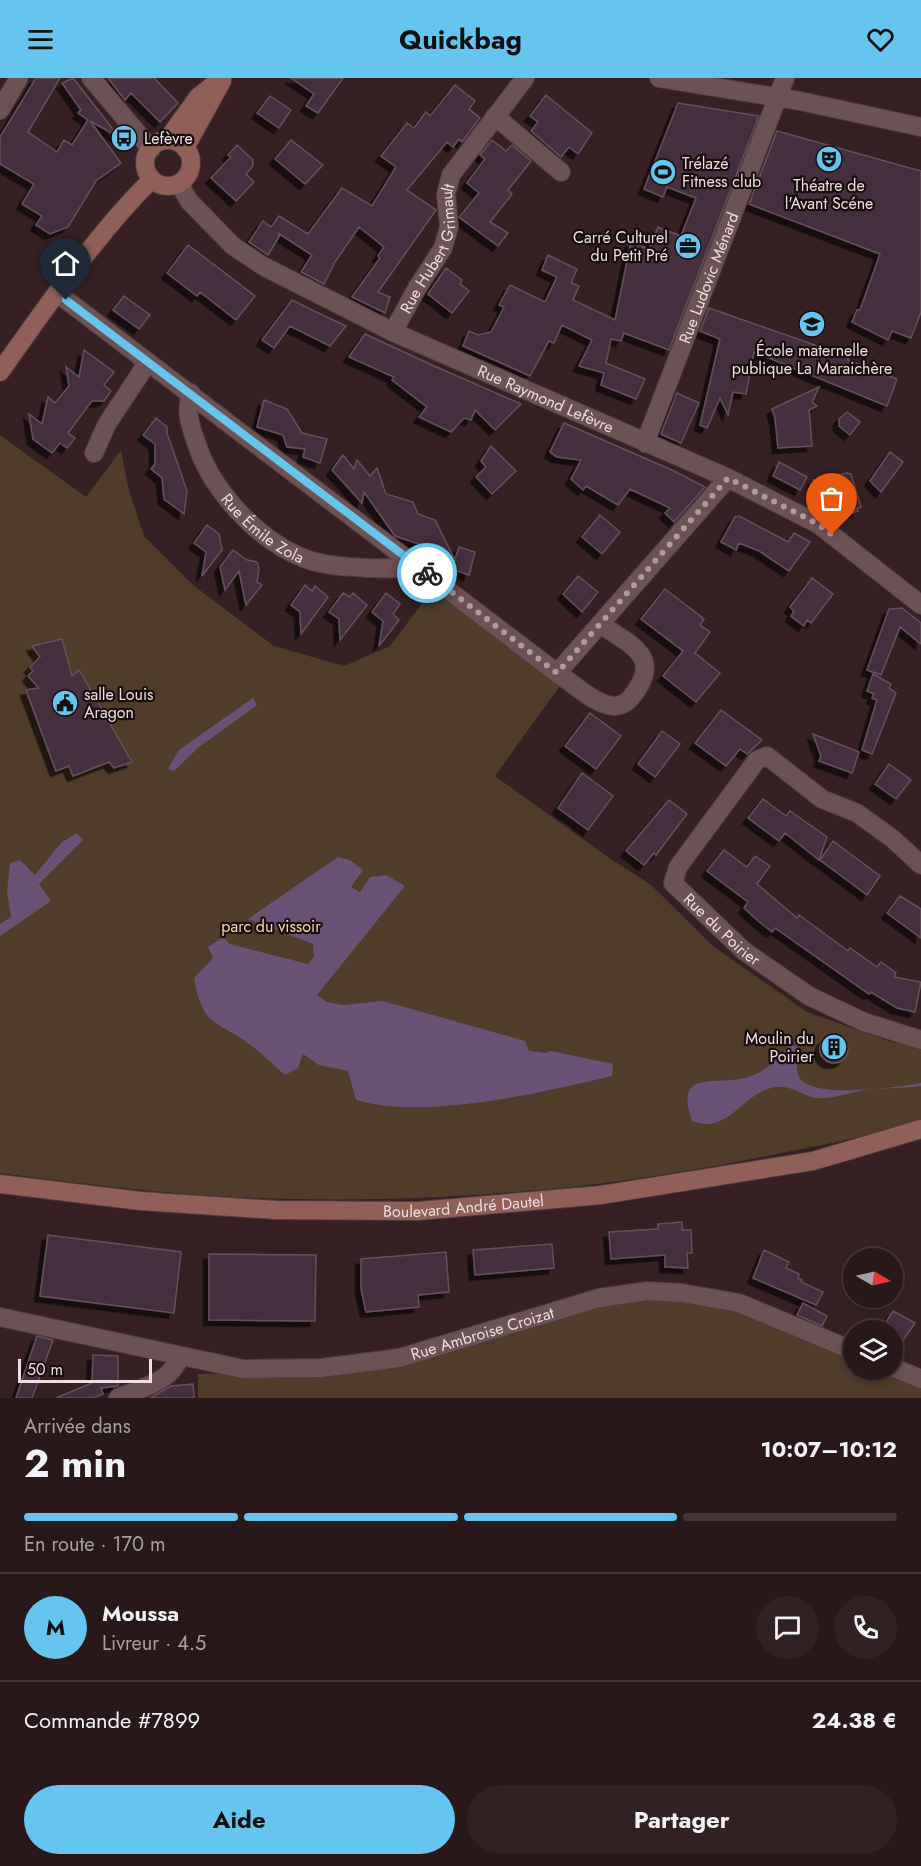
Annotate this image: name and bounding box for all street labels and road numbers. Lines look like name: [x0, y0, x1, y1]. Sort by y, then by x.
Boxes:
street label: Rue Hubert Grimault: [394, 181, 461, 318]
street label: Rue Ludovic Ménard: [673, 209, 744, 347]
street label: Rue Raymond Lefèvre: [474, 359, 617, 439]
street label: Rue Émile Zola: [215, 489, 308, 569]
street label: Rue du Poirier: [678, 888, 765, 971]
street label: Boulevard André Dautel: [383, 1189, 545, 1223]
street label: Rue Ambroise Croizat: [408, 1301, 557, 1366]

